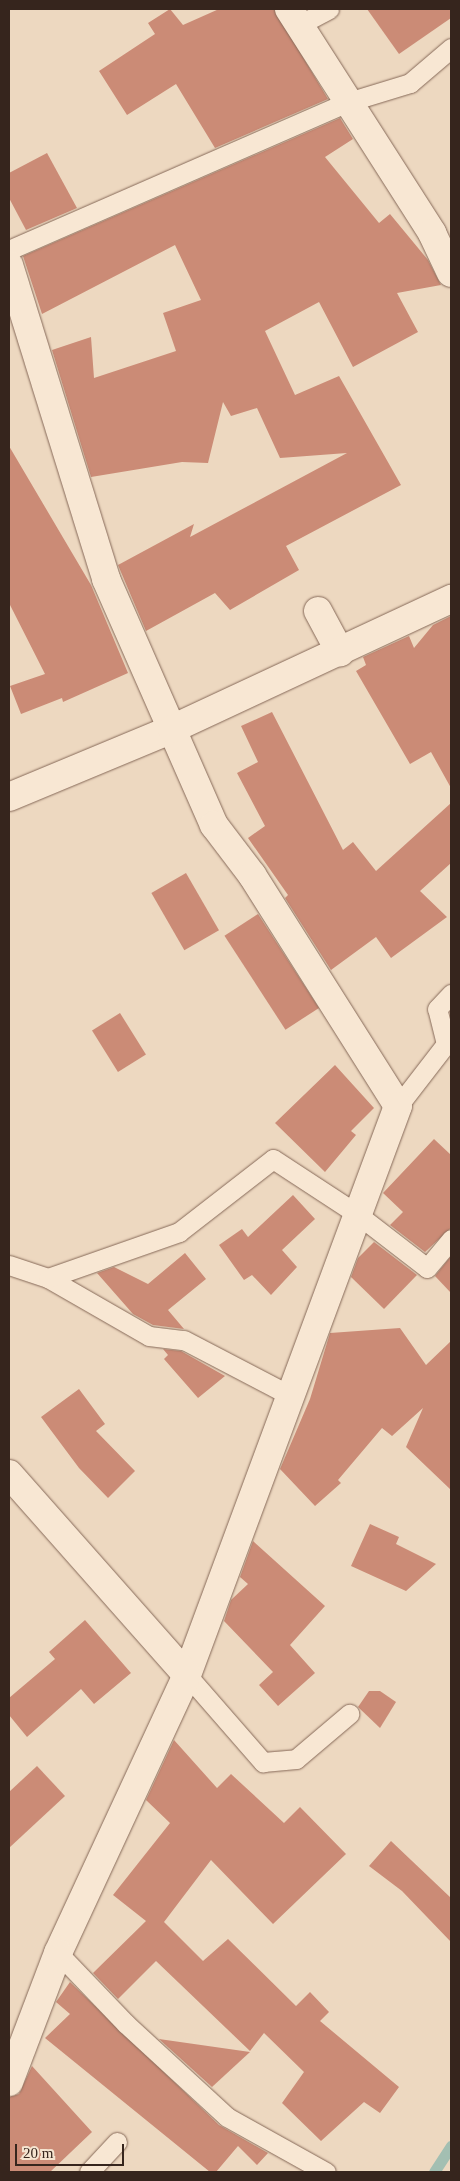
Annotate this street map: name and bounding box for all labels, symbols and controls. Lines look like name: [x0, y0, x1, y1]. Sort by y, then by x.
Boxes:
scale bar: [18, 2134, 126, 2166]
text: 20 m: [23, 2145, 53, 2161]

